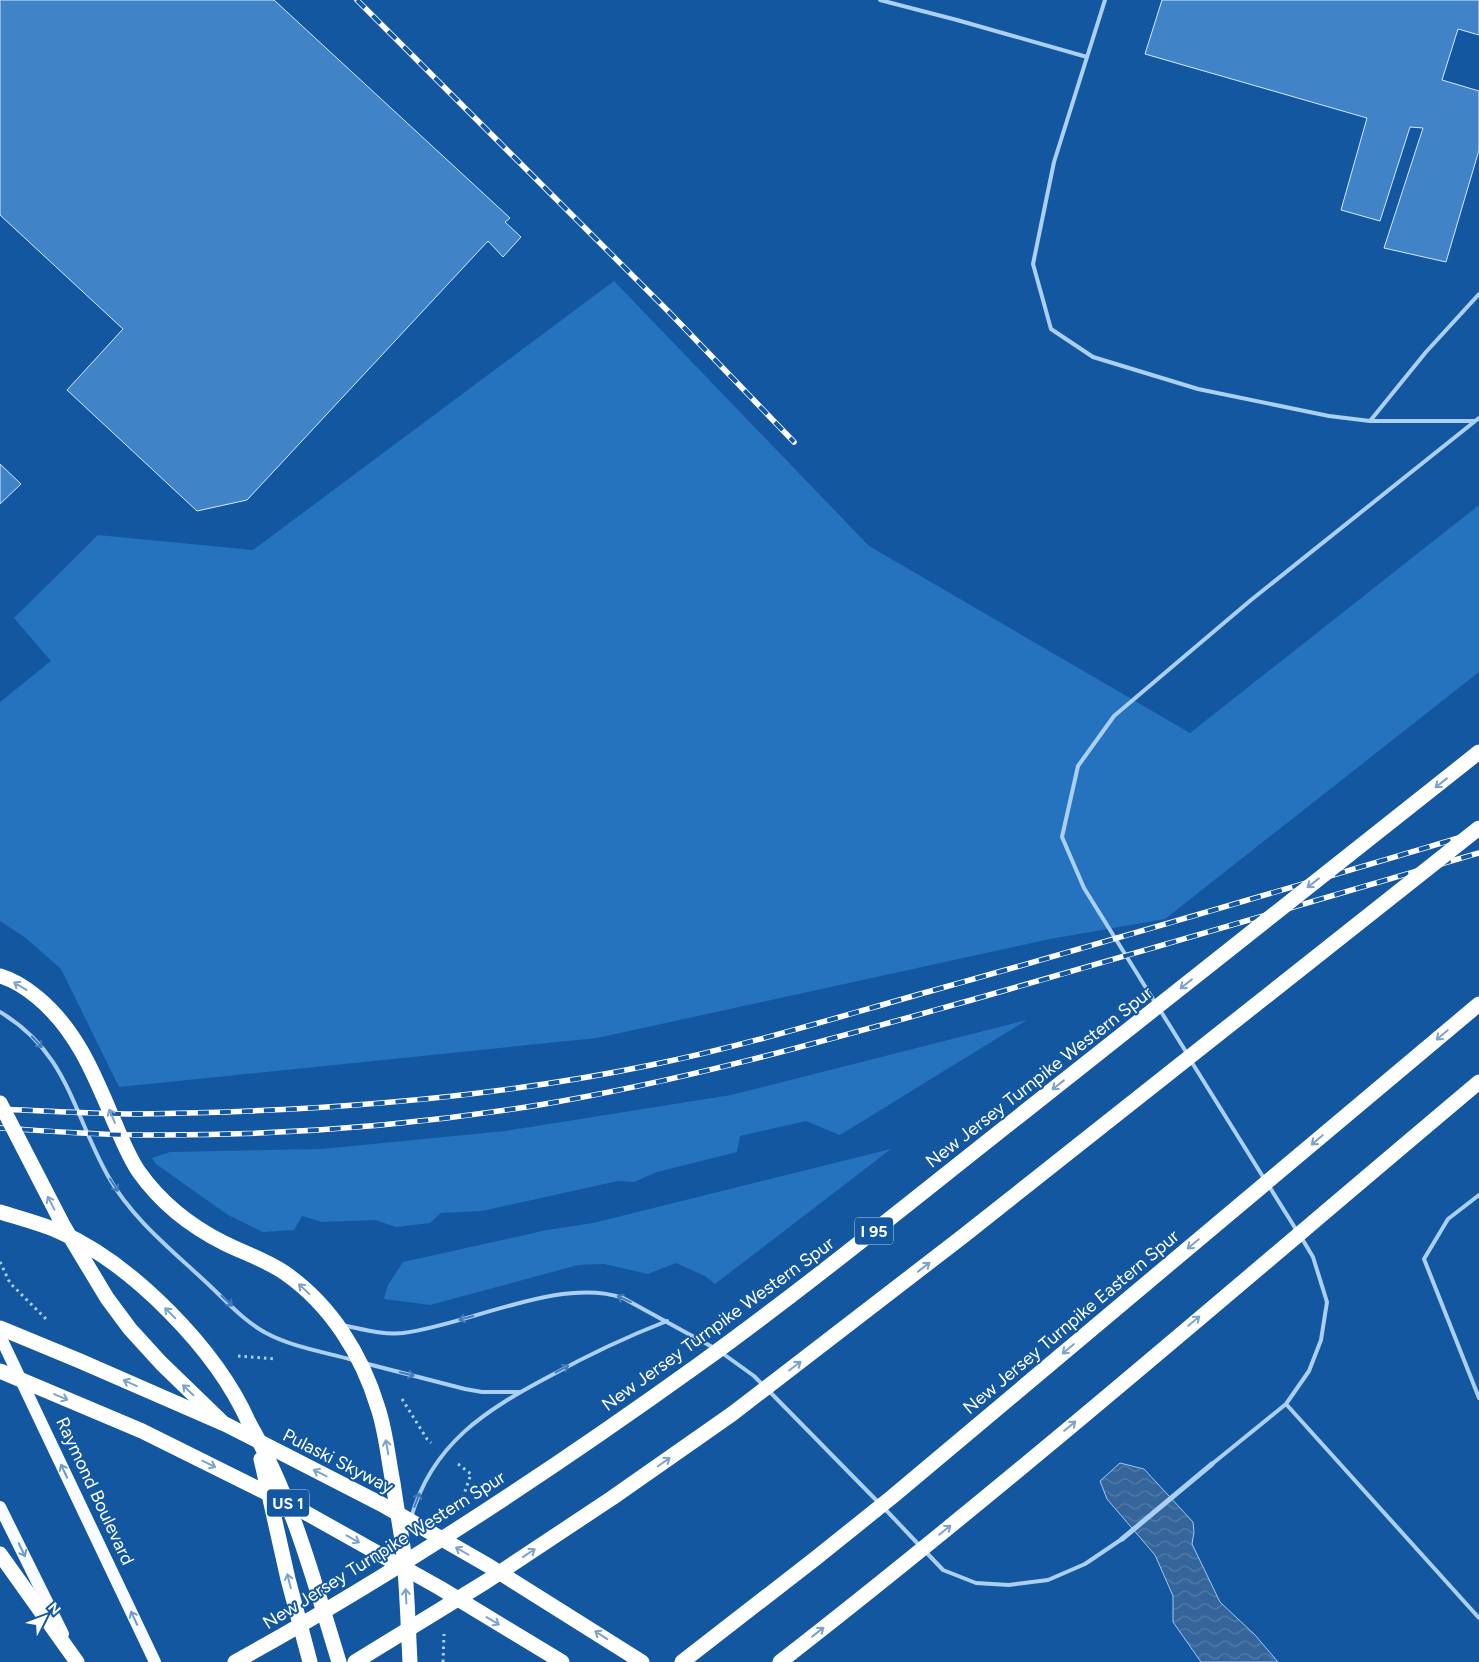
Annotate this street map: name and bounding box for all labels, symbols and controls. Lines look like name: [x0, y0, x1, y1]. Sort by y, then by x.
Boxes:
one-way arrow: [1435, 777, 1448, 788]
one-way arrow: [1307, 878, 1320, 889]
one-way arrow: [1180, 979, 1193, 990]
one-way arrow: [13, 980, 27, 990]
street label: New Jersey Turnpike Western Spur: [921, 982, 1157, 1172]
one-way arrow: [1435, 1029, 1448, 1041]
one-way arrow: [32, 1036, 43, 1049]
one-way arrow: [1052, 1079, 1065, 1090]
one-way arrow: [106, 1109, 116, 1124]
one-way arrow: [1311, 1134, 1324, 1145]
one-way arrow: [108, 1178, 119, 1192]
one-way arrow: [46, 1196, 55, 1211]
road number: I 95: [855, 1218, 893, 1244]
street label: New Jersey Turnpike Eastern Spur: [959, 1225, 1183, 1419]
street label: New Jersey Turnpike Western Spur: [598, 1232, 838, 1416]
one-way arrow: [1187, 1239, 1200, 1250]
one-way arrow: [917, 1261, 930, 1272]
one-way arrow: [297, 1283, 310, 1295]
one-way arrow: [617, 1294, 632, 1304]
one-way arrow: [220, 1295, 233, 1307]
one-way arrow: [164, 1307, 177, 1319]
one-way arrow: [458, 1314, 474, 1324]
one-way arrow: [1188, 1316, 1201, 1327]
one-way arrow: [1062, 1343, 1075, 1354]
one-way arrow: [788, 1361, 802, 1371]
one-way arrow: [554, 1364, 569, 1373]
one-way arrow: [399, 1370, 415, 1379]
one-way arrow: [123, 1377, 138, 1387]
one-way arrow: [181, 1384, 194, 1396]
one-way arrow: [53, 1392, 68, 1402]
street label: Raymond Boulevard: [51, 1414, 139, 1568]
one-way arrow: [1063, 1421, 1076, 1432]
street label: Pulaski Skyway: [279, 1424, 397, 1498]
one-way arrow: [381, 1439, 391, 1455]
one-way arrow: [657, 1457, 671, 1467]
one-way arrow: [201, 1460, 216, 1469]
one-way arrow: [59, 1464, 69, 1479]
street label: New Jersey Turnpike Western Spur: [259, 1466, 509, 1634]
one-way arrow: [313, 1468, 328, 1477]
road number: US 1: [267, 1490, 309, 1516]
one-way arrow: [413, 1493, 422, 1508]
one-way arrow: [938, 1524, 951, 1535]
one-way arrow: [345, 1535, 360, 1544]
one-way arrow: [17, 1542, 27, 1557]
one-way arrow: [456, 1545, 470, 1555]
one-way arrow: [522, 1548, 536, 1558]
one-way arrow: [284, 1573, 293, 1589]
one-way arrow: [401, 1588, 410, 1604]
north arrow: [20, 1592, 70, 1642]
text: N: [44, 1599, 64, 1618]
one-way arrow: [129, 1611, 138, 1626]
one-way arrow: [486, 1616, 500, 1626]
one-way arrow: [812, 1626, 825, 1637]
one-way arrow: [595, 1630, 609, 1640]

